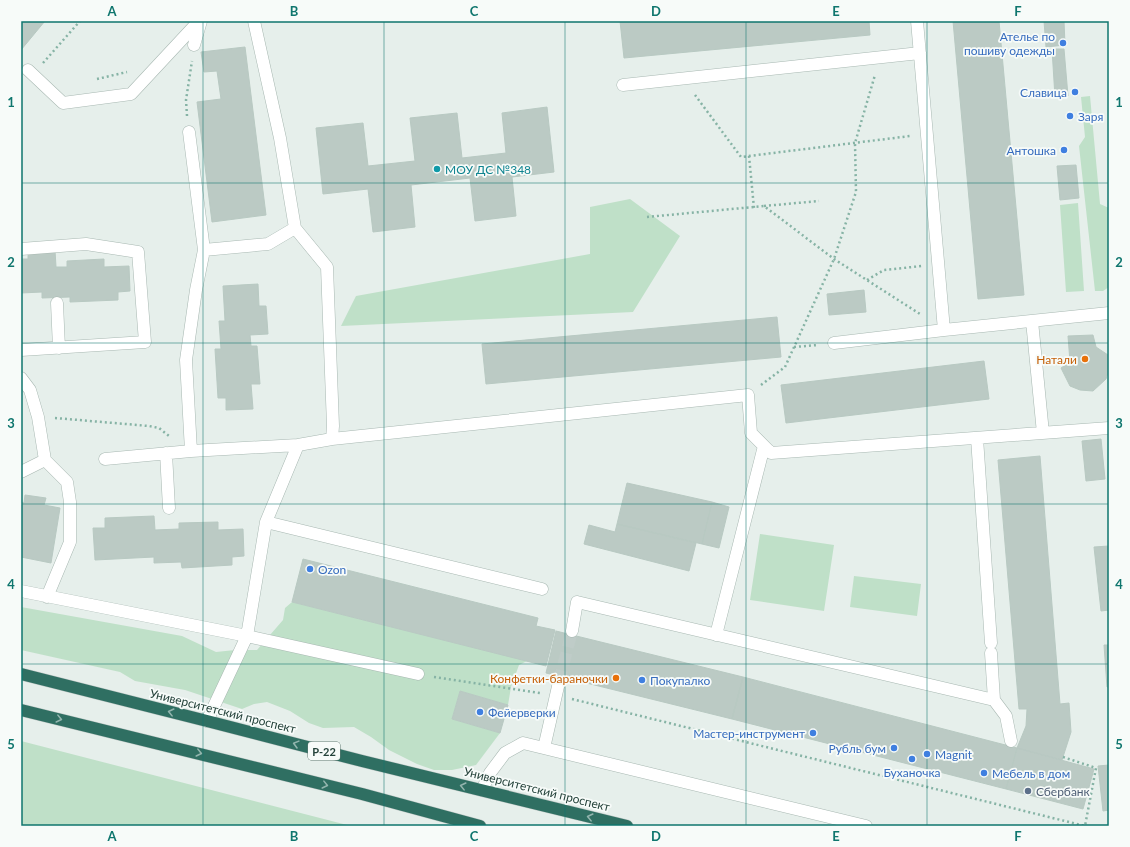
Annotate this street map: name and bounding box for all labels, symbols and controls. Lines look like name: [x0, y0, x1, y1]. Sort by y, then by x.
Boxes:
text: A: [106, 3, 117, 19]
text: B: [290, 3, 299, 19]
text: C: [470, 3, 479, 19]
text: D: [651, 3, 661, 19]
text: E: [832, 3, 840, 19]
text: F: [1014, 3, 1022, 19]
place label: Ателье по пошиву одежды: [964, 29, 1055, 58]
marker: Ателье по пошиву одежды: [1058, 38, 1068, 48]
place label: Славица: [1020, 85, 1067, 100]
marker: Славица: [1070, 87, 1080, 97]
text: 1: [7, 94, 15, 110]
text: 1: [1115, 94, 1123, 110]
place label: Заря: [1078, 109, 1103, 124]
marker: Заря: [1065, 111, 1075, 121]
place label: Антошка: [1006, 143, 1056, 158]
marker: Антошка: [1059, 145, 1069, 155]
place label: МОУ ДС №348: [445, 162, 531, 177]
marker: МОУ ДС №348: [432, 164, 442, 174]
text: 2: [7, 254, 15, 270]
text: 2: [1115, 254, 1123, 270]
place label: Натали: [1036, 352, 1077, 367]
marker: Натали: [1080, 354, 1090, 364]
text: 3: [7, 415, 15, 431]
text: 3: [1115, 415, 1123, 431]
place label: Ozon: [318, 562, 346, 577]
marker: Ozon: [305, 564, 315, 574]
text: 4: [7, 576, 15, 592]
text: 4: [1115, 576, 1123, 592]
place label: Конфетки-бараночки: [490, 671, 608, 686]
marker: Конфетки-бараночки: [611, 673, 621, 683]
place label: Покупалко: [650, 673, 711, 688]
marker: Покупалко: [637, 675, 647, 685]
street label: Университетский проспект: [148, 686, 298, 736]
place label: Фейерверки: [488, 705, 556, 720]
marker: Фейерверки: [475, 707, 485, 717]
one-way arrow: [167, 708, 174, 716]
one-way arrow: [55, 714, 62, 723]
place label: Мастер-инструмент: [693, 726, 805, 741]
marker: Мастер-инструмент: [808, 728, 818, 738]
text: 5: [7, 736, 15, 752]
text: 5: [1115, 736, 1123, 752]
one-way arrow: [293, 740, 300, 749]
place label: Рубль бум: [828, 741, 886, 756]
road number: Р-22: [308, 742, 340, 760]
marker: Рубль бум: [889, 743, 899, 753]
place label: Magnit: [935, 747, 973, 762]
one-way arrow: [195, 749, 202, 757]
marker: Magnit: [922, 749, 932, 759]
marker: Буханочка: [907, 754, 917, 764]
street label: Университетский проспект: [462, 764, 612, 814]
place label: Буханочка: [883, 765, 941, 780]
place label: Мебель в дом: [992, 766, 1070, 781]
marker: Мебель в дом: [979, 768, 989, 778]
one-way arrow: [322, 780, 328, 788]
one-way arrow: [460, 782, 467, 790]
place label: Сбербанк: [1036, 784, 1091, 799]
marker: Сбербанк: [1023, 786, 1033, 796]
one-way arrow: [586, 813, 593, 821]
text: A: [106, 828, 117, 844]
text: B: [290, 828, 299, 844]
text: C: [470, 828, 479, 844]
text: D: [651, 828, 661, 844]
text: E: [832, 828, 840, 844]
text: F: [1014, 828, 1022, 844]

